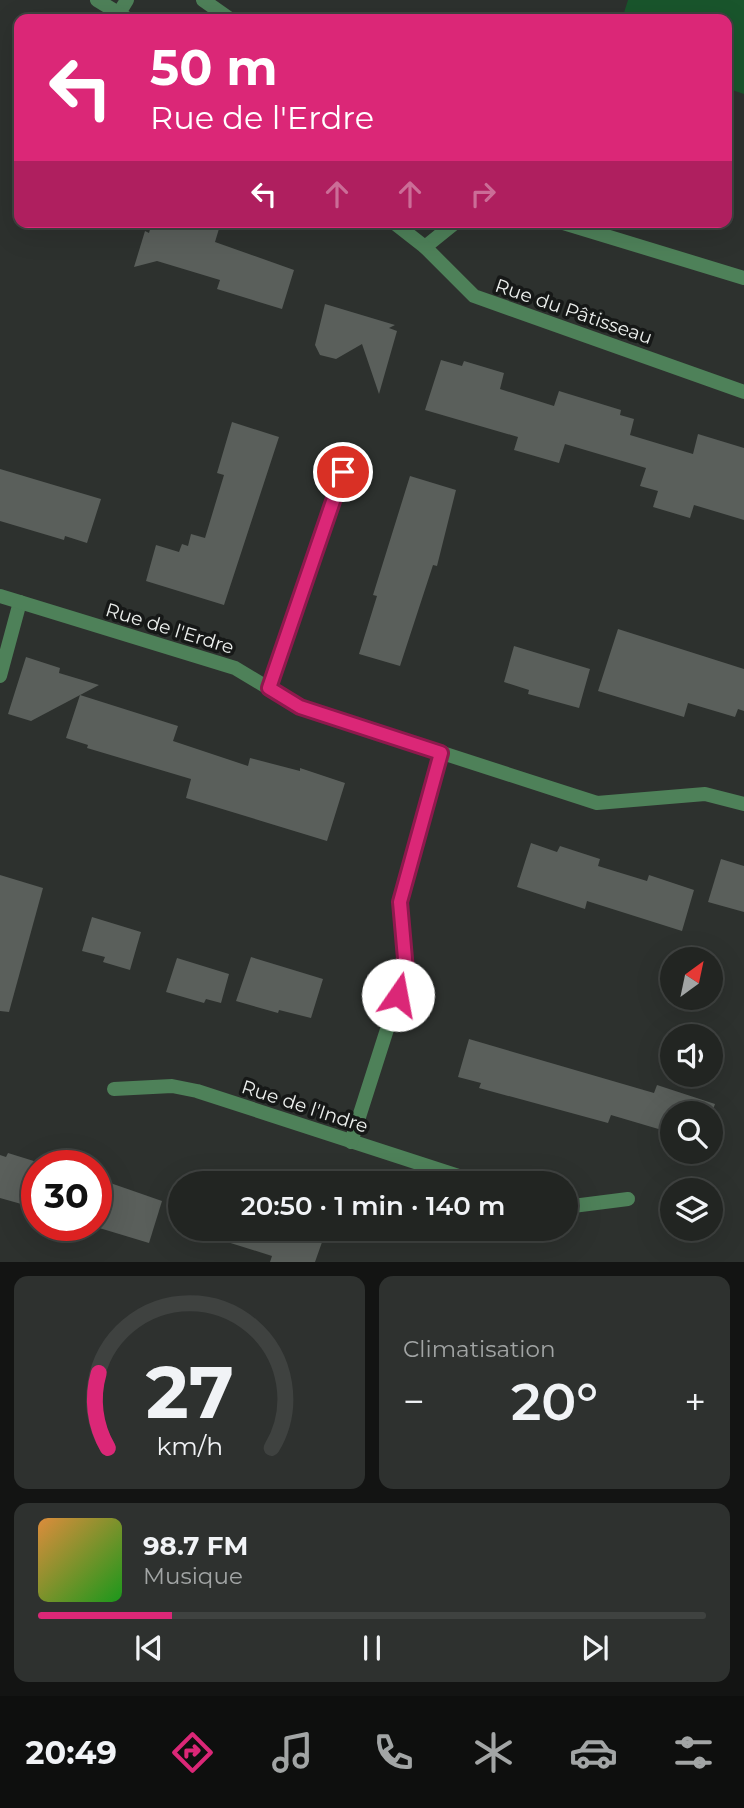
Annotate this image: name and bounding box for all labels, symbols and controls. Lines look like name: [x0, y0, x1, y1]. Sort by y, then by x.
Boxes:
text: 50 m: [150, 38, 278, 97]
icon: left: [35, 42, 126, 133]
text: Rue de l'Erdre: [150, 98, 374, 137]
icon: left: [245, 175, 283, 213]
icon: ahead: [318, 175, 356, 213]
icon: ahead: [391, 175, 429, 213]
icon: right: [464, 175, 502, 213]
street label: Rue du Pâtisseau: [492, 274, 655, 349]
pin: [313, 442, 373, 502]
icon: arrive: [324, 453, 362, 491]
street label: Rue de l'Erdre: [103, 598, 237, 659]
north arrow: [660, 947, 723, 1010]
map controls: [660, 947, 723, 1241]
position arrow: [361, 958, 435, 1032]
button: sound: [660, 1024, 723, 1087]
street label: Rue de l'Indre: [239, 1075, 371, 1138]
button: search: [660, 1101, 723, 1164]
speed limit sign: 30: [21, 1150, 112, 1241]
button: layers: [660, 1178, 723, 1241]
text: 20:50 · 1 min · 140 m: [241, 1190, 505, 1222]
text: Climatisation: [403, 1335, 555, 1363]
text: 27: [145, 1349, 234, 1437]
text: 20°: [511, 1370, 598, 1433]
text: −: [403, 1378, 425, 1425]
text: +: [684, 1378, 706, 1425]
text: km/h: [156, 1431, 223, 1461]
text: 98.7 FM: [143, 1530, 248, 1562]
text: Musique: [143, 1562, 243, 1590]
icon: previous: [130, 1629, 168, 1667]
icon: pause: [353, 1629, 391, 1667]
icon: next: [576, 1629, 614, 1667]
icon: directions: [168, 1728, 217, 1777]
icon: music: [268, 1728, 317, 1777]
icon: phone: [369, 1728, 418, 1777]
icon: climate: [469, 1728, 518, 1777]
icon: car: [569, 1728, 618, 1777]
icon: filters: [669, 1728, 718, 1777]
text: 20:49: [26, 1733, 117, 1772]

